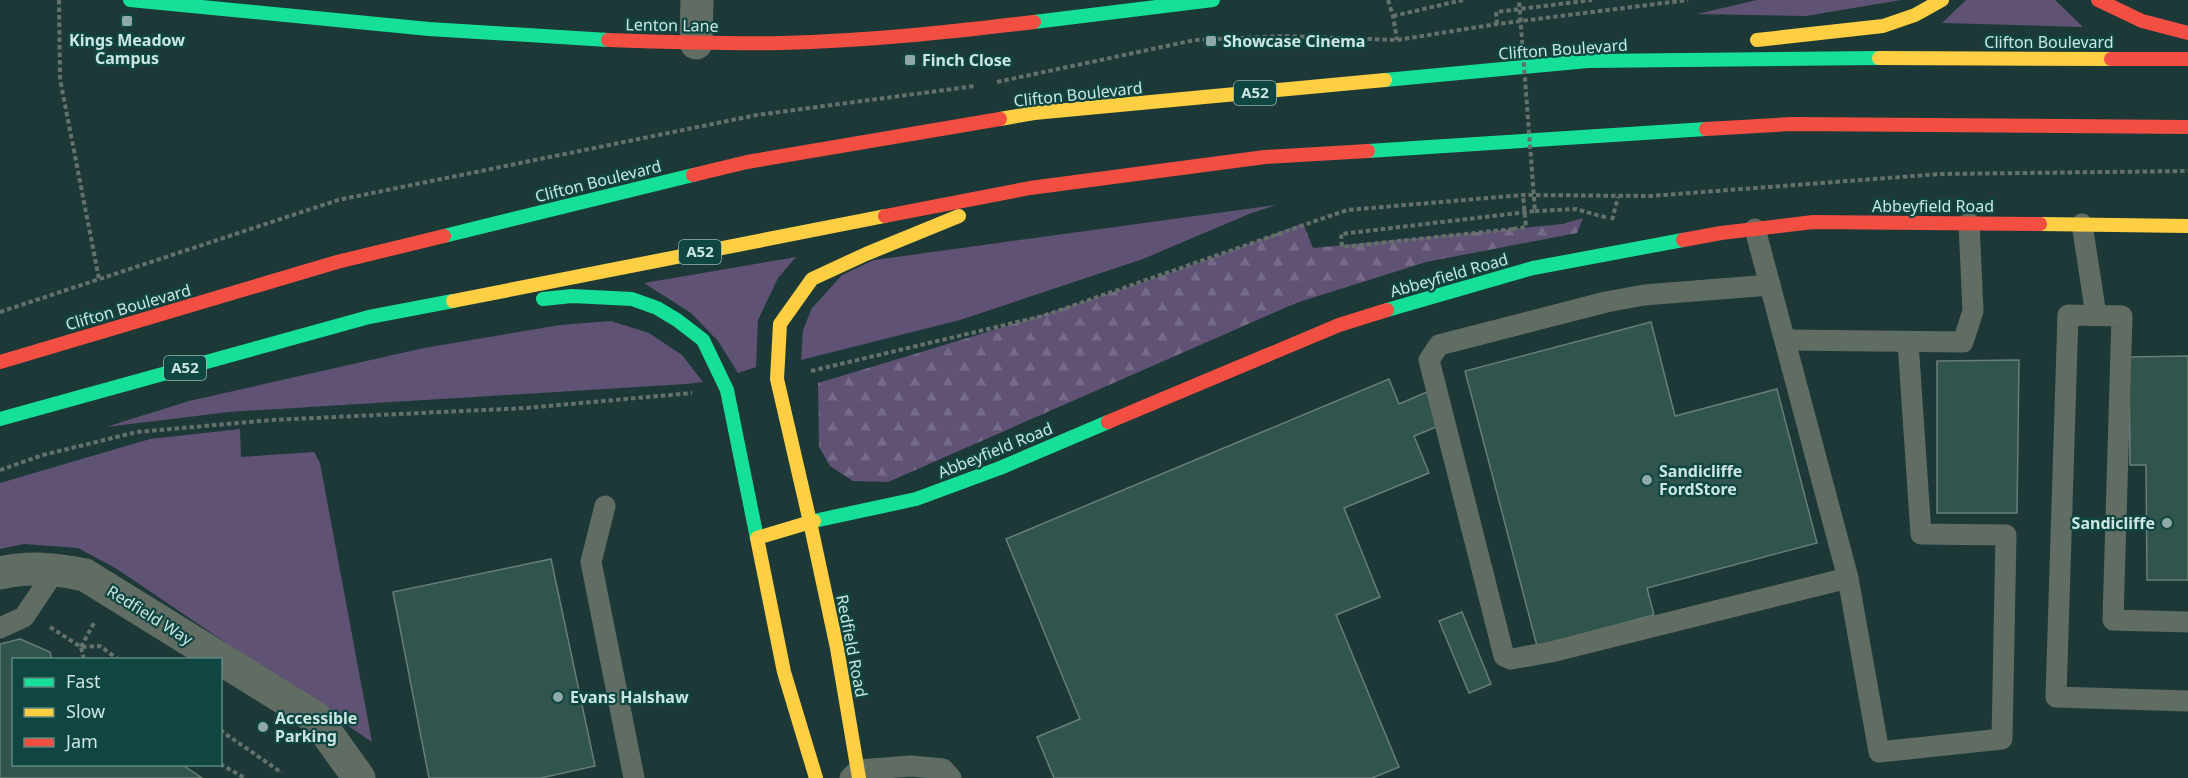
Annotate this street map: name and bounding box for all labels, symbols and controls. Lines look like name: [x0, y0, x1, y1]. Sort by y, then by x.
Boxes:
street label: Lenton Lane: [625, 13, 719, 37]
marker: Kings Meadow Campus: [120, 14, 134, 28]
place label: Kings Meadow Campus: [69, 29, 185, 69]
place label: Showcase Cinema: [1223, 30, 1365, 52]
street label: Clifton Boulevard: [1984, 31, 2114, 53]
marker: Showcase Cinema: [1204, 34, 1218, 48]
street label: Clifton Boulevard: [1498, 34, 1628, 64]
place label: Finch Close: [922, 49, 1011, 71]
marker: Finch Close: [903, 53, 917, 67]
street label: Clifton Boulevard: [1012, 76, 1144, 112]
road number: A52: [1234, 81, 1276, 105]
street label: Clifton Boulevard: [533, 155, 663, 207]
street label: Abbeyfield Road: [1872, 195, 1994, 217]
road number: A52: [679, 240, 721, 264]
street label: Abbeyfield Road: [1387, 248, 1511, 302]
street label: Clifton Boulevard: [63, 279, 193, 335]
road number: A52: [164, 356, 206, 380]
street label: Abbeyfield Road: [934, 417, 1056, 483]
place label: Sandicliffe FordStore: [1659, 460, 1742, 500]
marker: Sandicliffe FordStore: [1640, 473, 1654, 487]
place label: Sandicliffe: [2072, 512, 2155, 534]
marker: Sandicliffe: [2160, 516, 2174, 530]
street label: Redfield Way: [103, 580, 198, 651]
street label: Redfield Road: [831, 593, 873, 699]
legend: [12, 658, 222, 766]
text: Fast: [66, 669, 101, 693]
place label: Evans Halshaw: [570, 686, 689, 708]
marker: Evans Halshaw: [551, 690, 565, 704]
text: Slow: [66, 699, 105, 723]
place label: Accessible Parking: [275, 707, 357, 747]
marker: Accessible Parking: [256, 720, 270, 734]
text: Jam: [64, 729, 98, 753]

